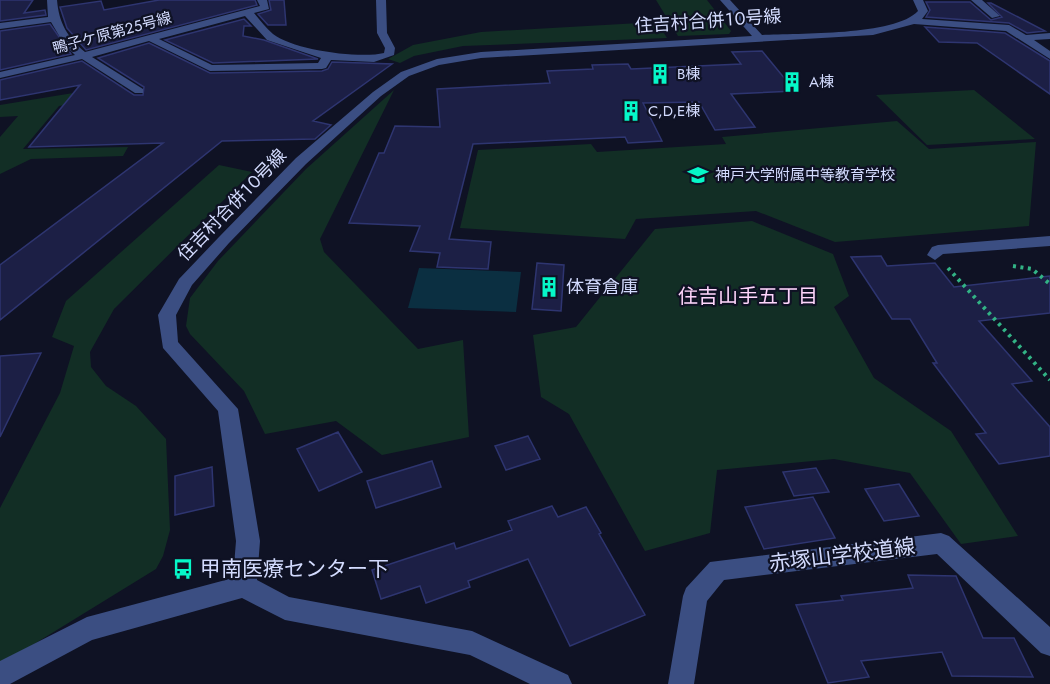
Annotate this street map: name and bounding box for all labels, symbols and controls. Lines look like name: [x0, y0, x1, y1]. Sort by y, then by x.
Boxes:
street label: 住吉村合併１０号線: [634, 3, 782, 39]
street label: 鴨子ケ原第２５号線: [50, 7, 174, 59]
building icon: B棟: [648, 62, 672, 86]
place label: B棟: [677, 63, 700, 85]
building icon: A棟: [780, 70, 804, 94]
place label: A棟: [809, 71, 834, 93]
building icon: C,D,E棟: [619, 99, 643, 123]
place label: C,D,E棟: [648, 100, 700, 122]
street label: 住吉村合併１０号線: [172, 143, 292, 267]
school or university icon: 神戸大学附属中等教育学校: [686, 163, 710, 187]
place label: 神戸大学附属中等教育学校: [715, 164, 895, 186]
place label: 体育倉庫: [566, 274, 638, 300]
building icon: 体育倉庫: [537, 275, 561, 299]
district label: 住吉山手五丁目: [678, 282, 818, 311]
street label: 赤塚山学校道線: [767, 531, 917, 579]
place label: 甲南医療センター下: [200, 554, 389, 584]
bus stop icon: 甲南医療センター下: [171, 557, 195, 581]

